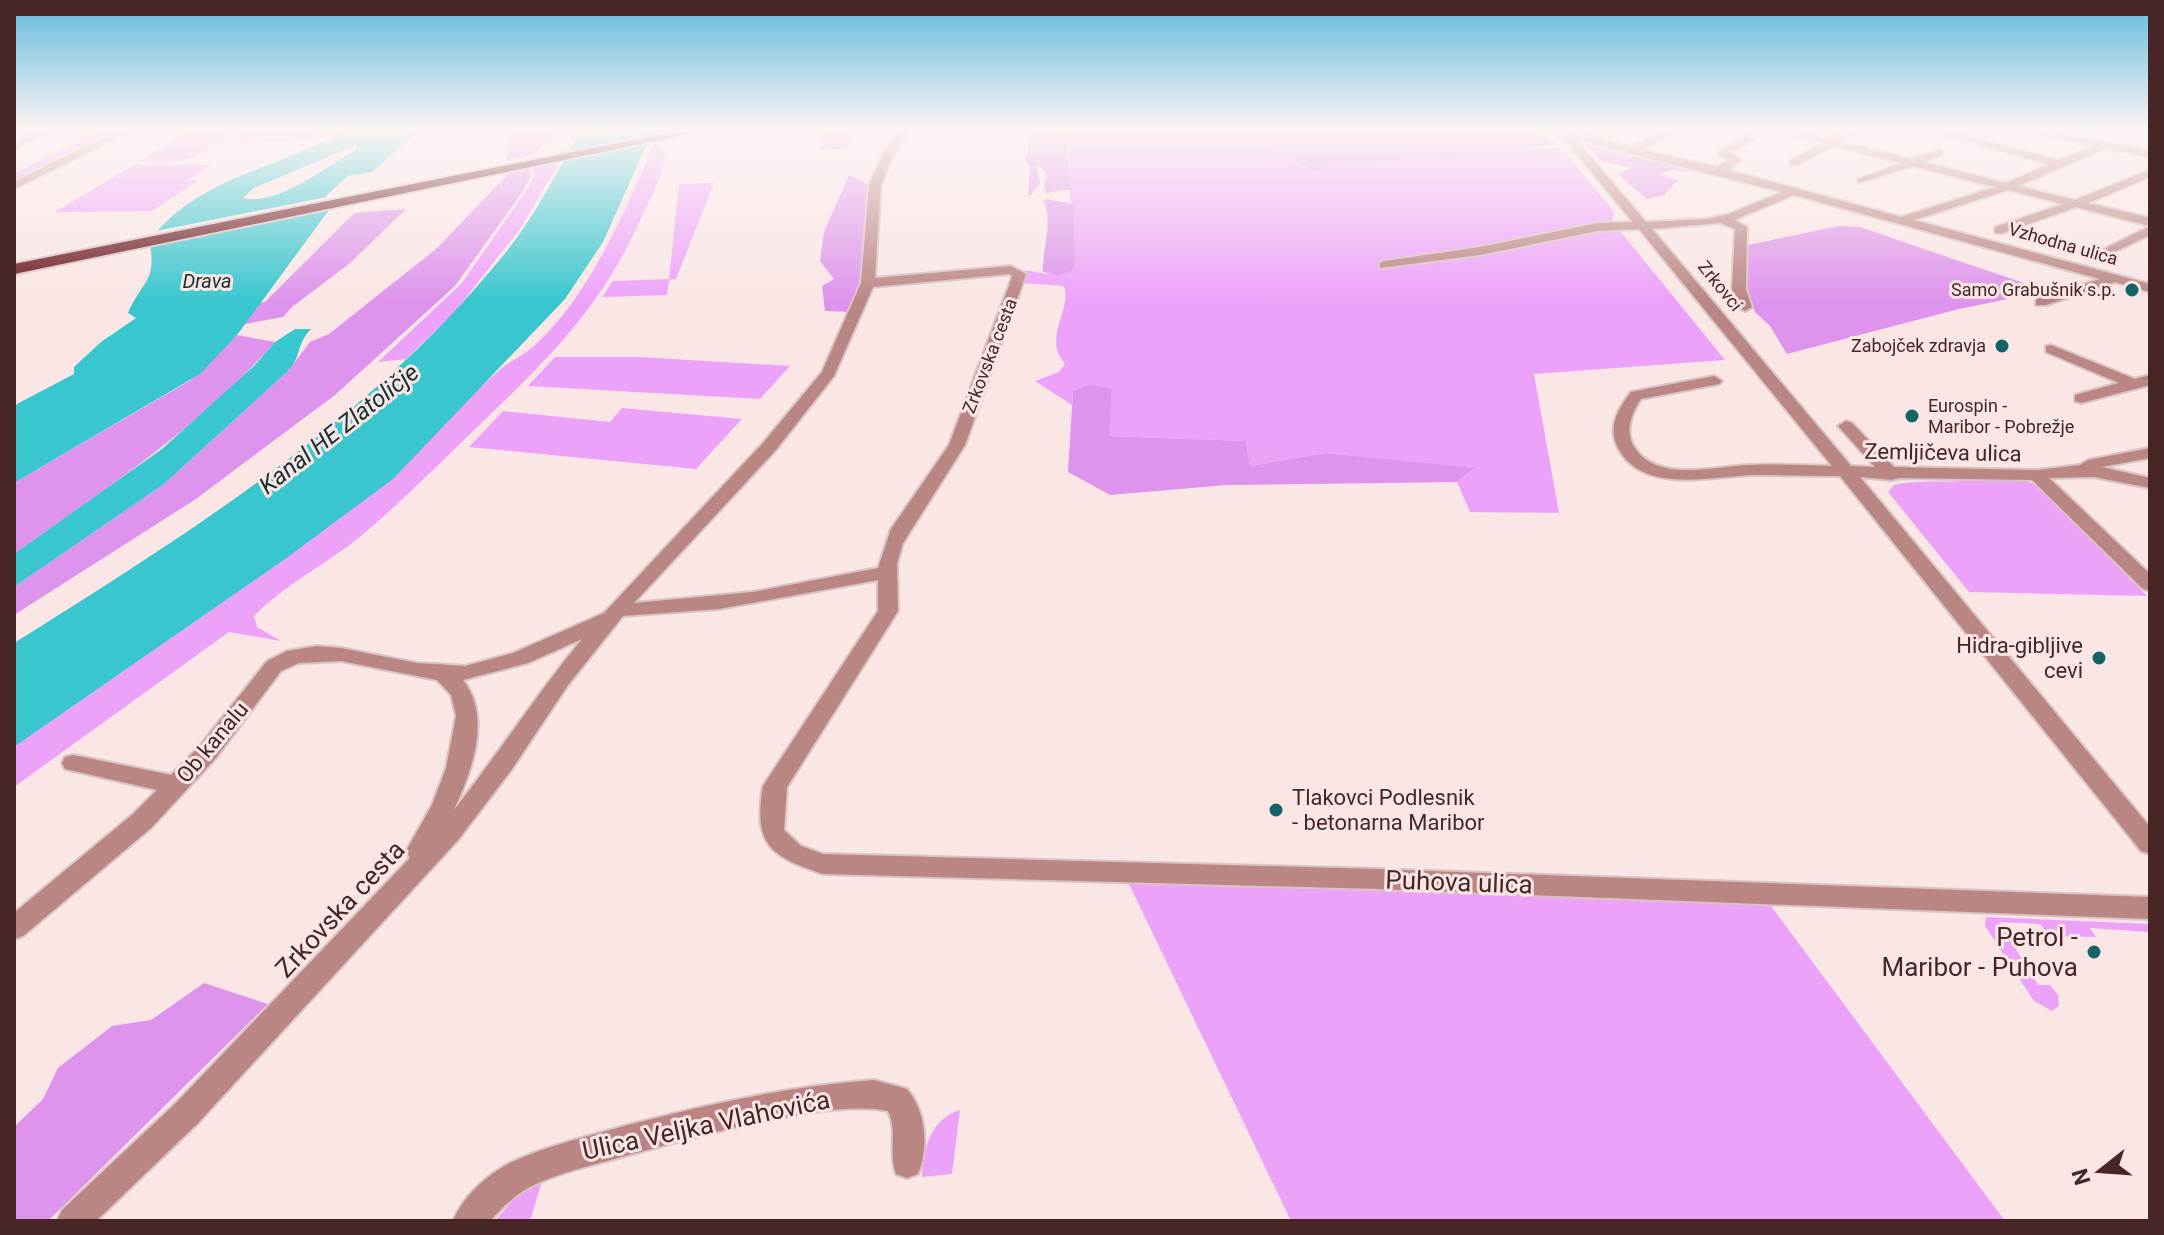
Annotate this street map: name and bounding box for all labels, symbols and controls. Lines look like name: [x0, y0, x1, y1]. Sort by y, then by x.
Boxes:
street label: Vzhodna ulica: [2006, 218, 2120, 269]
street label: Zrkovci: [1694, 256, 1747, 315]
water label: Drava: [182, 269, 232, 293]
place label: Samo Grabušnik s.p.: [1951, 279, 2116, 300]
marker: Samo Grabušnik s.p.: [2123, 281, 2141, 299]
street label: Zrkovska cesta: [958, 295, 1021, 416]
place label: Zabojček zdravja: [1851, 335, 1986, 356]
marker: Zabojček zdravja: [1993, 337, 2011, 355]
water label: Kanal HE Zlatoličje: [254, 358, 424, 500]
place label: Eurospin - Maribor - Pobrežje: [1928, 395, 2074, 437]
marker: Eurospin - Maribor - Pobrežje: [1903, 407, 1921, 425]
street label: Zemljičeva ulica: [1864, 439, 2022, 466]
place label: Hidra-gibljive cevi: [1956, 633, 2083, 683]
marker: Hidra-gibljive cevi: [2090, 649, 2108, 667]
street label: Ob kanalu: [171, 697, 253, 788]
place label: Tlakovci Podlesnik - betonarna Maribor: [1292, 785, 1485, 835]
marker: Tlakovci Podlesnik - betonarna Maribor: [1267, 801, 1285, 819]
street label: Zrkovska cesta: [269, 835, 411, 983]
street label: Puhova ulica: [1385, 864, 1533, 900]
place label: Petrol - Maribor - Puhova: [1881, 922, 2078, 982]
marker: Petrol - Maribor - Puhova: [2085, 943, 2103, 961]
street label: Ulica Veljka Vlahovića: [579, 1084, 833, 1166]
north arrow: [2060, 1131, 2140, 1211]
text: N: [2067, 1166, 2096, 1188]

